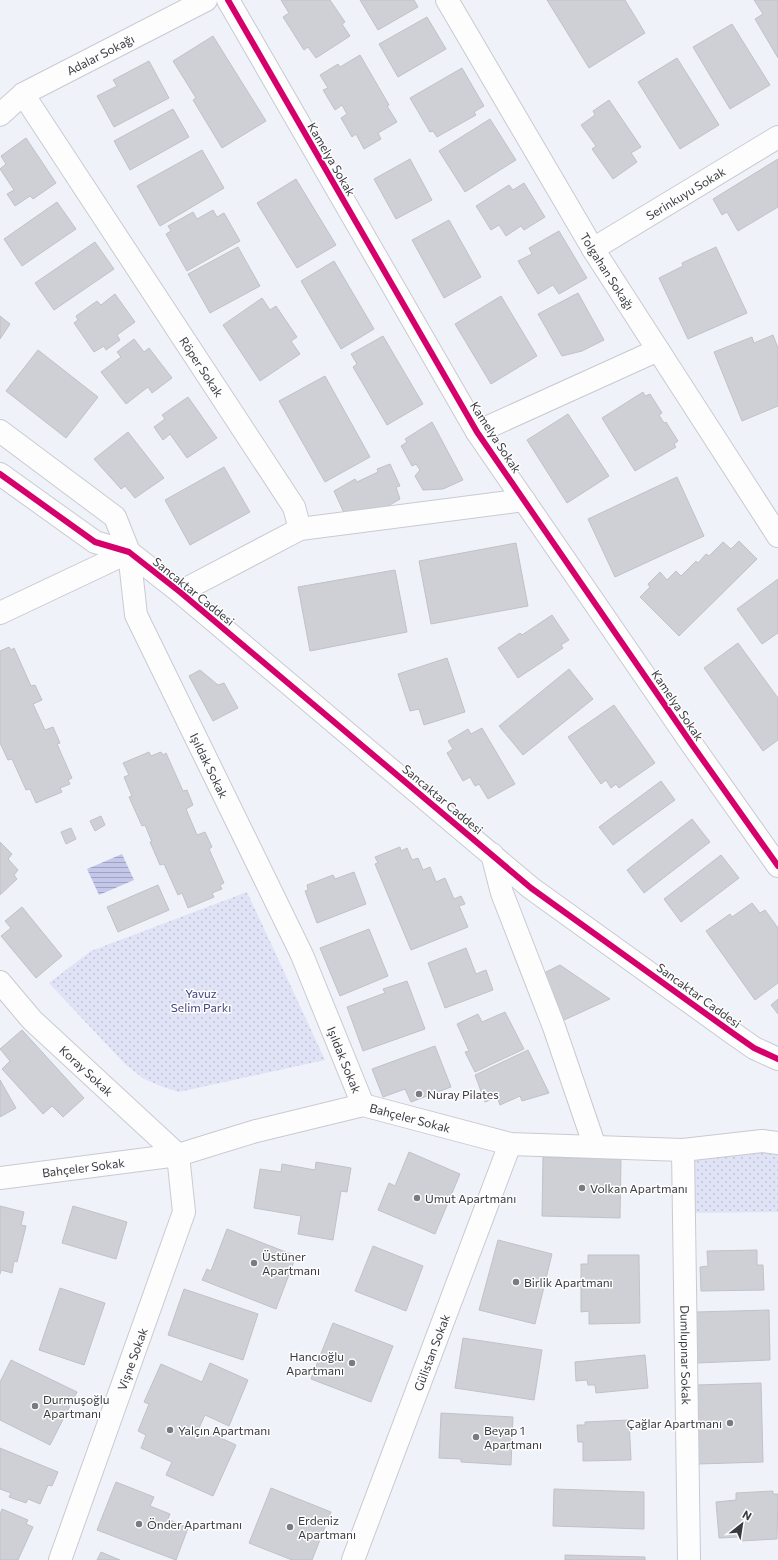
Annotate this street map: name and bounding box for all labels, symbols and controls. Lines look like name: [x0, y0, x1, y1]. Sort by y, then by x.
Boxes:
street label: Adalar Sokağı: [64, 31, 137, 78]
street label: Kamelya Sokak: [305, 120, 359, 199]
street label: Serinkuyu Sokak: [643, 163, 728, 222]
street label: Tolgahan Sokağı: [578, 230, 637, 312]
street label: Röper Sokak: [177, 334, 227, 400]
street label: Kamelya Sokak: [468, 399, 525, 476]
street label: Sancaktar Caddesi: [151, 554, 237, 628]
street label: Kamelya Sokak: [649, 667, 707, 743]
street label: Işıldak Sokak: [188, 731, 231, 801]
street label: Sancaktar Caddesi: [400, 761, 486, 837]
street label: Sancaktar Caddesi: [654, 960, 744, 1030]
park label: Yavuz Selim Parkı: [171, 986, 231, 1014]
street label: Işıldak Sokak: [325, 1024, 365, 1095]
street label: Koray Sokak: [57, 1042, 117, 1099]
place label: Nuray Pilates: [427, 1087, 499, 1101]
marker: Nuray Pilates: [414, 1089, 424, 1099]
street label: Bahçeler Sokak: [368, 1100, 453, 1135]
street label: Bahçeler Sokak: [41, 1155, 126, 1180]
place label: Volkan Apartmanı: [590, 1181, 688, 1195]
marker: Volkan Apartmanı: [577, 1183, 587, 1193]
place label: Umut Apartmanı: [425, 1191, 516, 1205]
marker: Umut Apartmanı: [412, 1193, 422, 1203]
place label: Üstüner Apartmanı: [262, 1249, 320, 1277]
marker: Üstüner Apartmanı: [249, 1258, 259, 1268]
place label: Birlik Apartmanı: [524, 1275, 613, 1289]
marker: Birlik Apartmanı: [511, 1277, 521, 1287]
street label: Dumlupınar Sokak: [678, 1305, 694, 1405]
street label: Gülistan Sokak: [411, 1311, 452, 1393]
street label: Vişne Sokak: [114, 1325, 150, 1392]
place label: Hancıoğlu Apartmanı: [286, 1349, 344, 1377]
marker: Hancıoğlu Apartmanı: [347, 1358, 357, 1368]
place label: Durmuşoğlu Apartmanı: [43, 1392, 109, 1420]
marker: Durmuşoğlu Apartmanı: [30, 1401, 40, 1411]
place label: Çağlar Apartmanı: [627, 1416, 722, 1430]
marker: Çağlar Apartmanı: [725, 1418, 735, 1428]
place label: Yalçın Apartmanı: [178, 1423, 270, 1437]
place label: Beyap 1 Apartmanı: [484, 1423, 542, 1451]
marker: Yalçın Apartmanı: [165, 1425, 175, 1435]
marker: Beyap 1 Apartmanı: [471, 1432, 481, 1442]
north arrow: [722, 1504, 762, 1544]
text: N: [740, 1507, 754, 1523]
place label: Erdeniz Apartmanı: [298, 1513, 356, 1541]
place label: Önder Apartmanı: [147, 1517, 242, 1531]
marker: Önder Apartmanı: [134, 1519, 144, 1529]
marker: Erdeniz Apartmanı: [285, 1522, 295, 1532]

